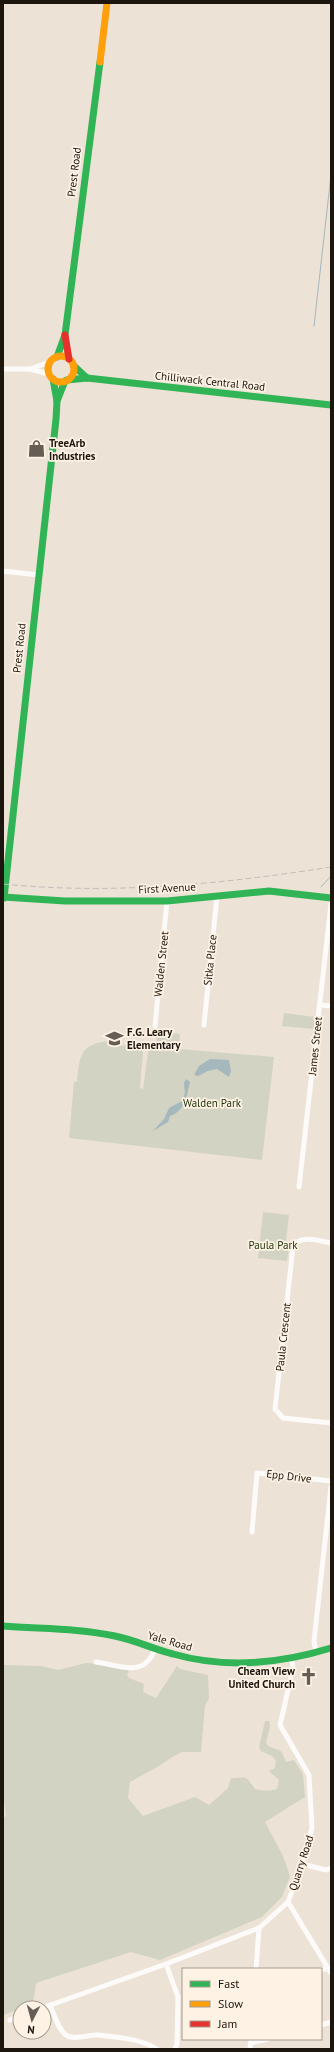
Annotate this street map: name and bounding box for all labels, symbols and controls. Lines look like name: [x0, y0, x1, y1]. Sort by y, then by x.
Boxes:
street label: Prest Road: [64, 146, 84, 198]
street label: Chilliwack Central Road: [154, 368, 266, 394]
place label: TreeArb Industries: [49, 436, 96, 463]
shop icon: TreeArb Industries: [26, 439, 46, 459]
street label: Prest Road: [9, 622, 29, 673]
street label: First Avenue: [138, 879, 197, 896]
street label: Walden Street: [151, 930, 171, 997]
street label: Sitka Place: [200, 933, 220, 986]
street label: James Street: [305, 1016, 325, 1077]
place label: F.G. Leary Elementary: [127, 1025, 181, 1052]
school or university icon: F.G. Leary Elementary: [104, 1028, 124, 1048]
park label: Walden Park: [183, 1096, 242, 1110]
park label: Paula Park: [249, 1238, 298, 1252]
street label: Paula Crescent: [272, 1302, 294, 1372]
street label: Epp Drive: [266, 1466, 313, 1486]
street label: Yale Road: [146, 1628, 194, 1654]
place label: Cheam View United Church: [229, 1664, 296, 1691]
church icon: Cheam View United Church: [298, 1667, 318, 1687]
street label: Quarry Road: [285, 1833, 317, 1892]
legend: [182, 1968, 322, 2040]
text: Fast: [218, 1976, 239, 1991]
text: Slow: [218, 1996, 243, 2011]
north arrow: [12, 2000, 52, 2040]
text: Jam: [217, 2016, 237, 2031]
text: N: [27, 2023, 35, 2037]

